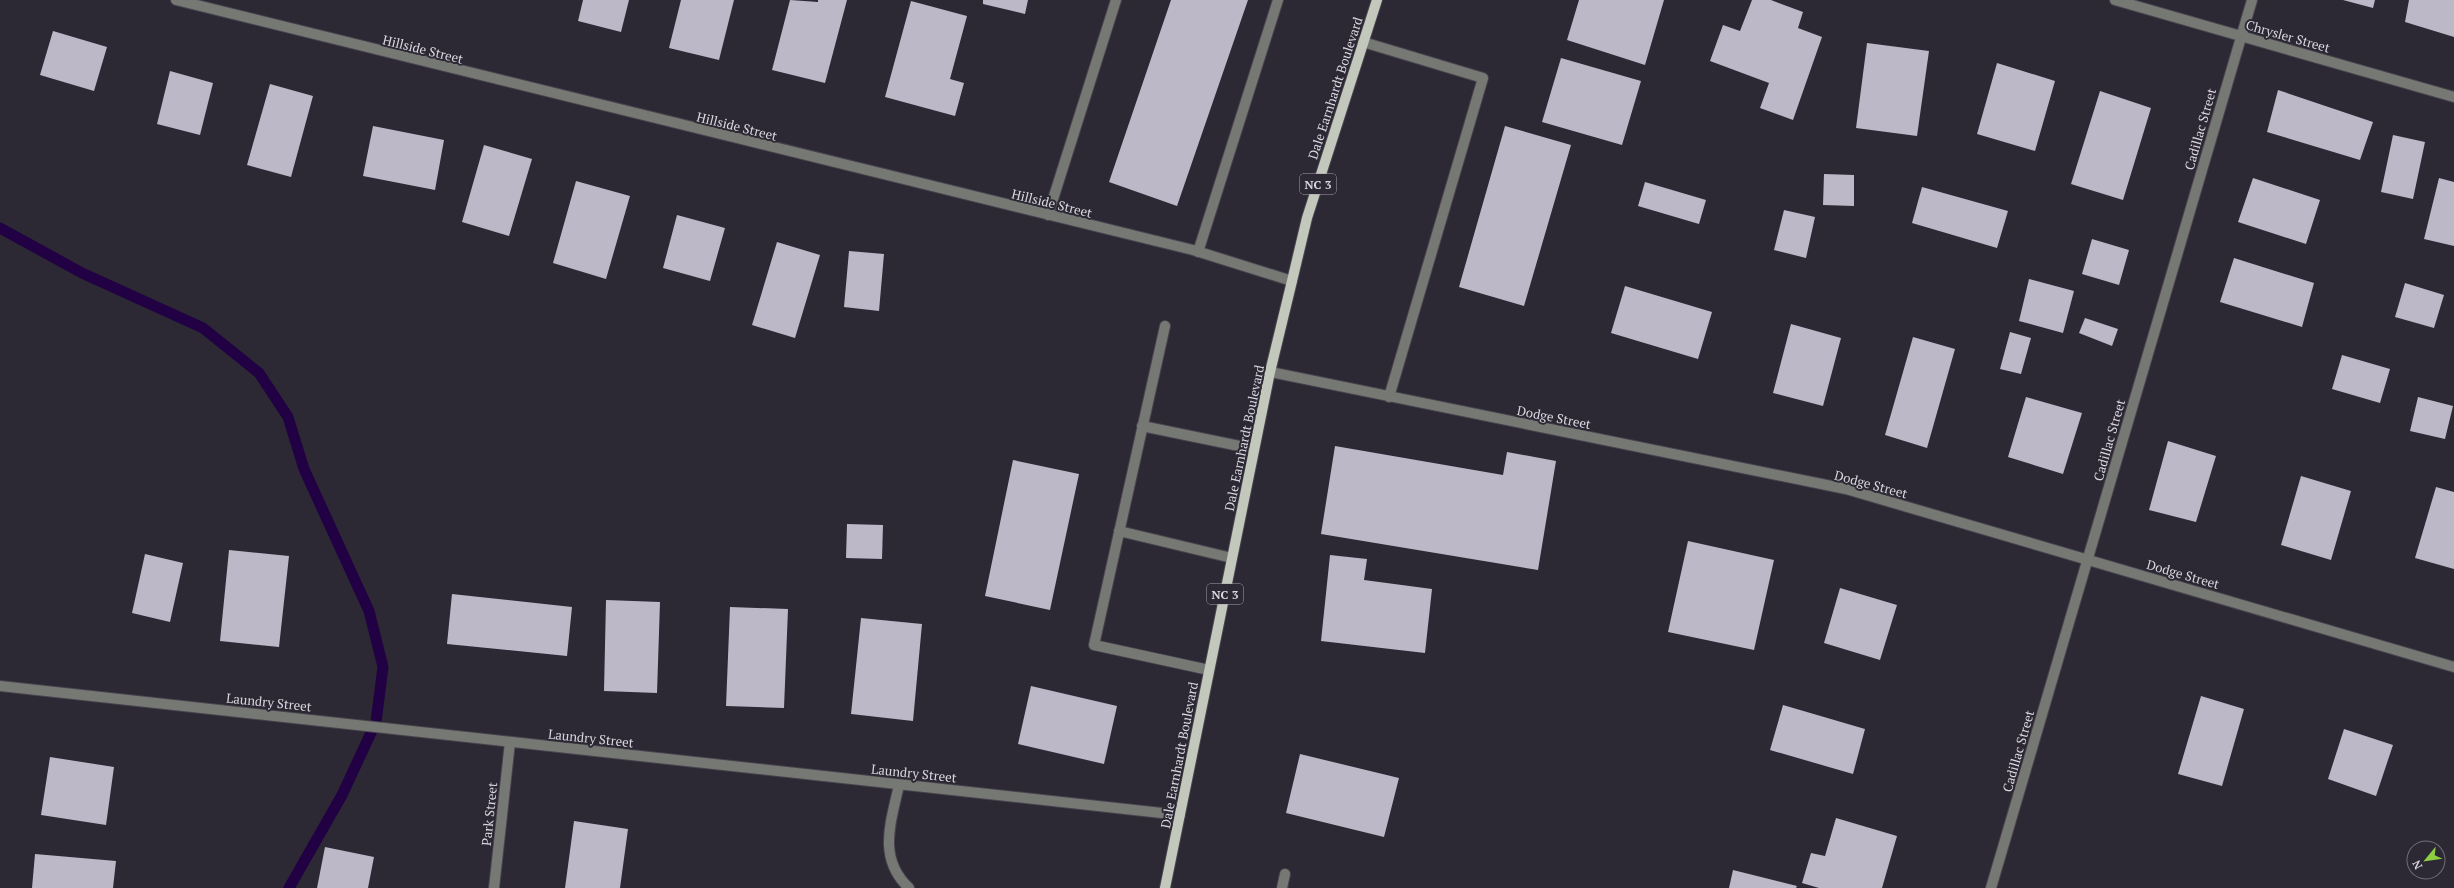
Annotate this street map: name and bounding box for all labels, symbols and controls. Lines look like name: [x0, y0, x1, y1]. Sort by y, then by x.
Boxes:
street label: Dale Earnhardt Boulevard: [1303, 14, 1367, 162]
street label: Chrysler Street: [2244, 15, 2332, 57]
street label: Hillside Street: [381, 30, 465, 68]
street label: Cadillac Street: [2180, 86, 2220, 172]
street label: Hillside Street: [695, 107, 779, 145]
road number: NC 3: [1300, 174, 1336, 194]
street label: Hillside Street: [1010, 184, 1094, 222]
street label: Dale Earnhardt Boulevard: [1220, 363, 1268, 513]
street label: Cadillac Street: [2089, 397, 2129, 483]
street label: Dodge Street: [1516, 401, 1593, 433]
street label: Dodge Street: [1833, 466, 1910, 502]
street label: Dodge Street: [2145, 555, 2222, 593]
road number: NC 3: [1207, 584, 1243, 604]
street label: Dale Earnhardt Boulevard: [1156, 680, 1202, 830]
street label: Laundry Street: [225, 689, 313, 715]
street label: Cadillac Street: [1998, 708, 2038, 794]
street label: Laundry Street: [547, 725, 635, 751]
street label: Laundry Street: [870, 760, 958, 786]
street label: Park Street: [477, 781, 501, 847]
north arrow: [2406, 840, 2446, 880]
text: N: [2409, 857, 2425, 872]

